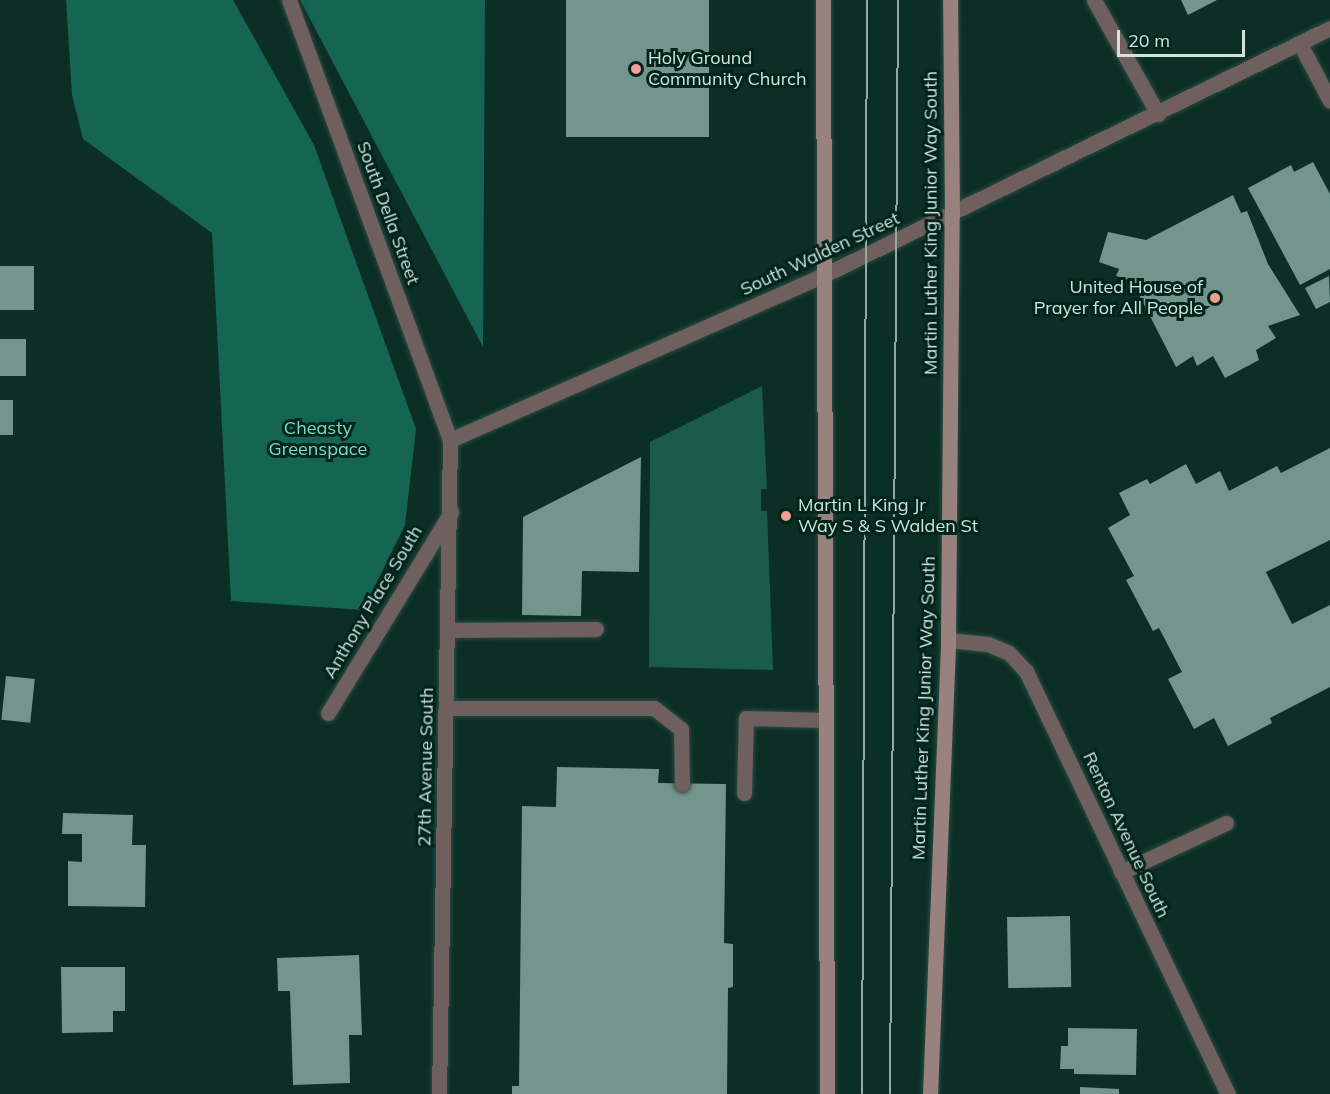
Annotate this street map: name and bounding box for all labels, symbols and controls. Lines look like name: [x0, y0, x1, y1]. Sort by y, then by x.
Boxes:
scale bar: [1120, 18, 1248, 56]
text: 20 m: [1128, 29, 1170, 52]
place label: Holy Ground Community Church: [648, 48, 807, 90]
marker: Holy Ground Community Church: [629, 62, 643, 76]
street label: Martin Luther King Junior Way South: [920, 71, 942, 375]
street label: South Della Street: [352, 139, 424, 287]
street label: South Walden Street: [737, 208, 903, 300]
place label: United House of Prayer for All People: [1034, 277, 1203, 320]
marker: United House of Prayer for All People: [1208, 291, 1222, 305]
park label: Cheasty Greenspace: [269, 418, 367, 460]
place label: Martin L King Jr Way S & S Walden St: [798, 495, 978, 538]
marker: Martin L King Jr Way S & S Walden St: [779, 509, 793, 523]
street label: Anthony Place South: [319, 522, 427, 682]
street label: Martin Luther King Junior Way South: [908, 556, 940, 860]
street label: 27th Avenue South: [414, 687, 438, 847]
street label: Renton Avenue South: [1078, 749, 1174, 921]

